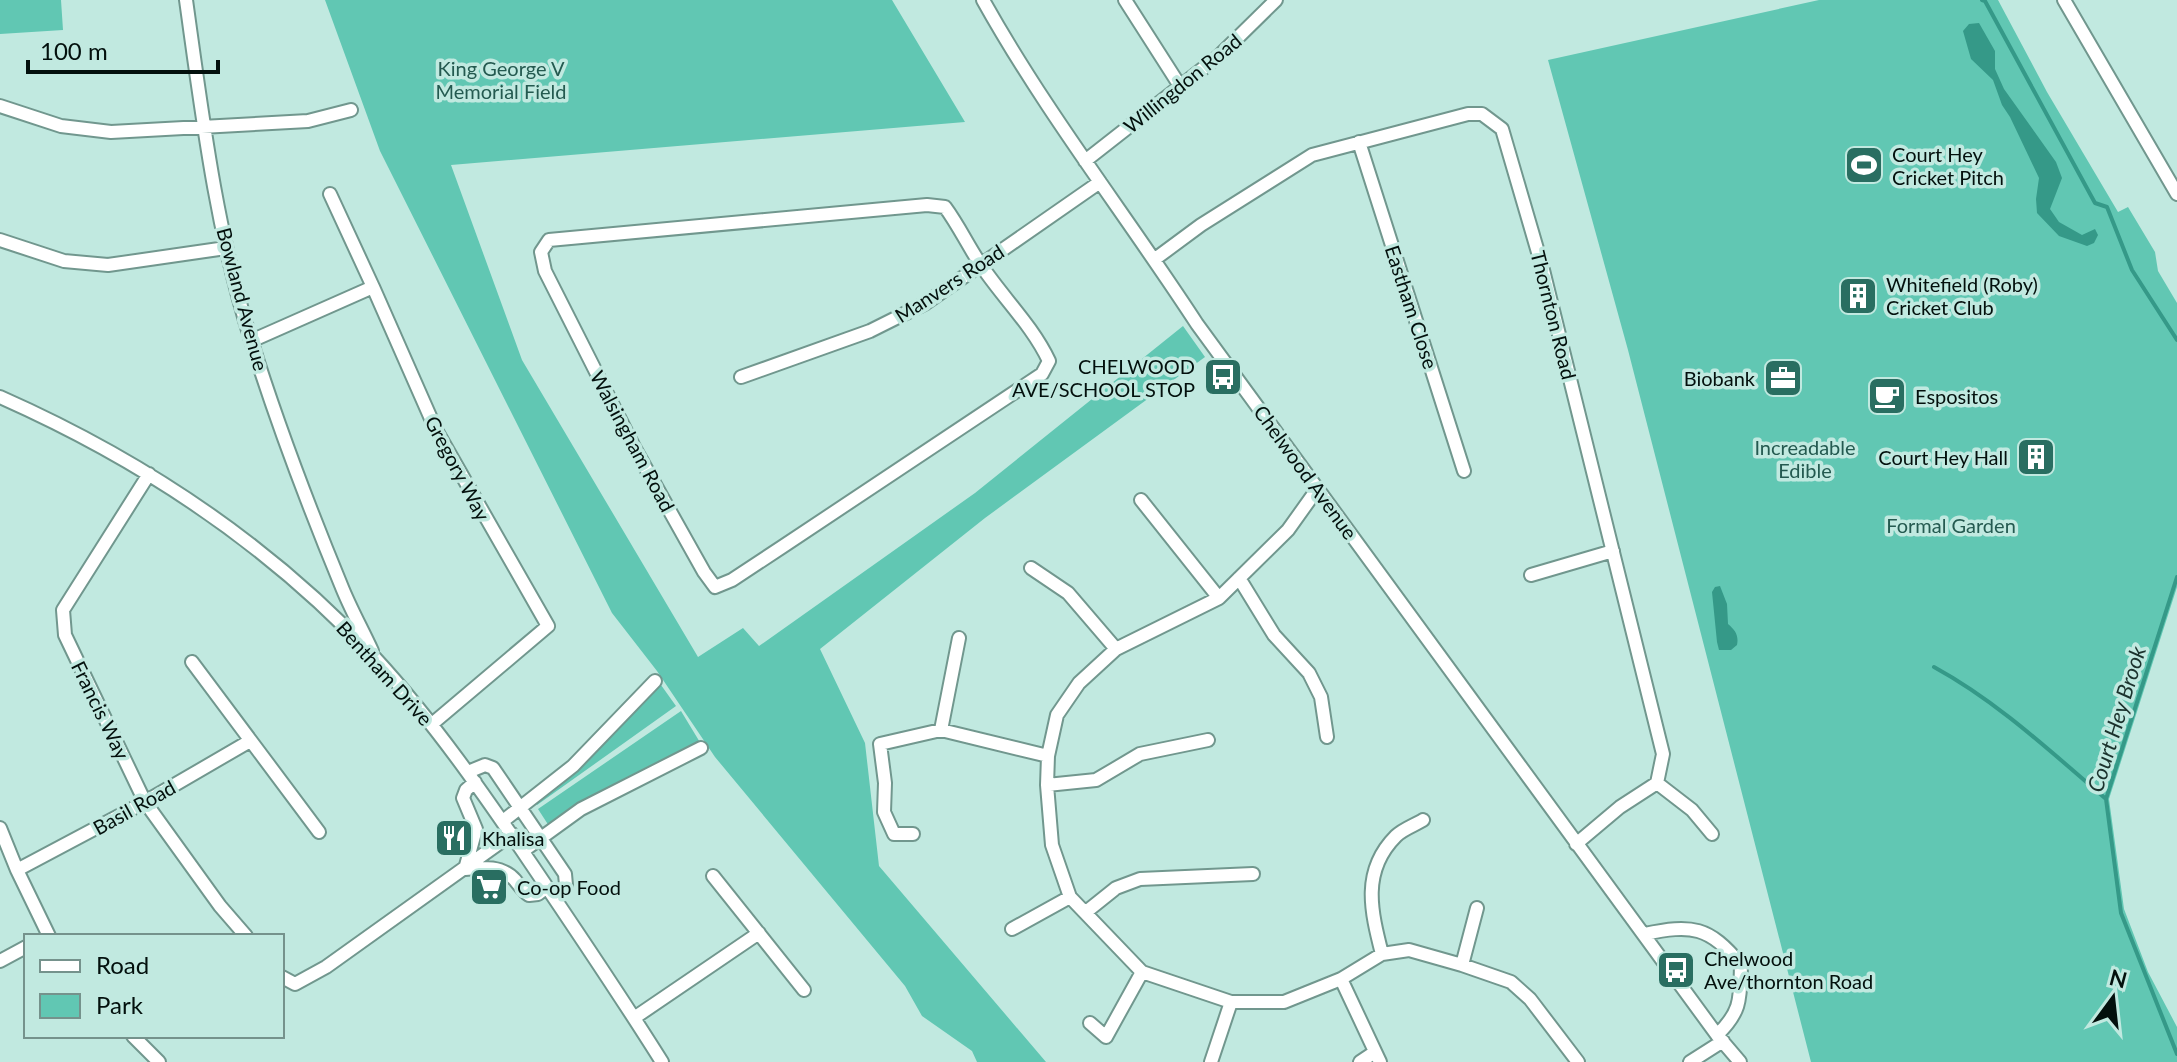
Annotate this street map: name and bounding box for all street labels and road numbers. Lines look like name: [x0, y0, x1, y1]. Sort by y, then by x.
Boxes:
street label: Willingdon Road: [1118, 28, 1246, 138]
street label: Bowland Avenue: [212, 225, 274, 373]
street label: Manvers Road: [890, 239, 1008, 327]
street label: Eastham Close: [1381, 242, 1443, 372]
street label: Thornton Road: [1526, 248, 1582, 382]
street label: Walsingham Road: [586, 366, 680, 516]
street label: Chelwood Avenue: [1249, 400, 1363, 544]
street label: Gregory Way: [420, 412, 496, 525]
street label: Bentham Drive: [332, 616, 438, 730]
street label: Francis Way: [67, 657, 135, 764]
street label: Basil Road: [89, 775, 179, 839]

